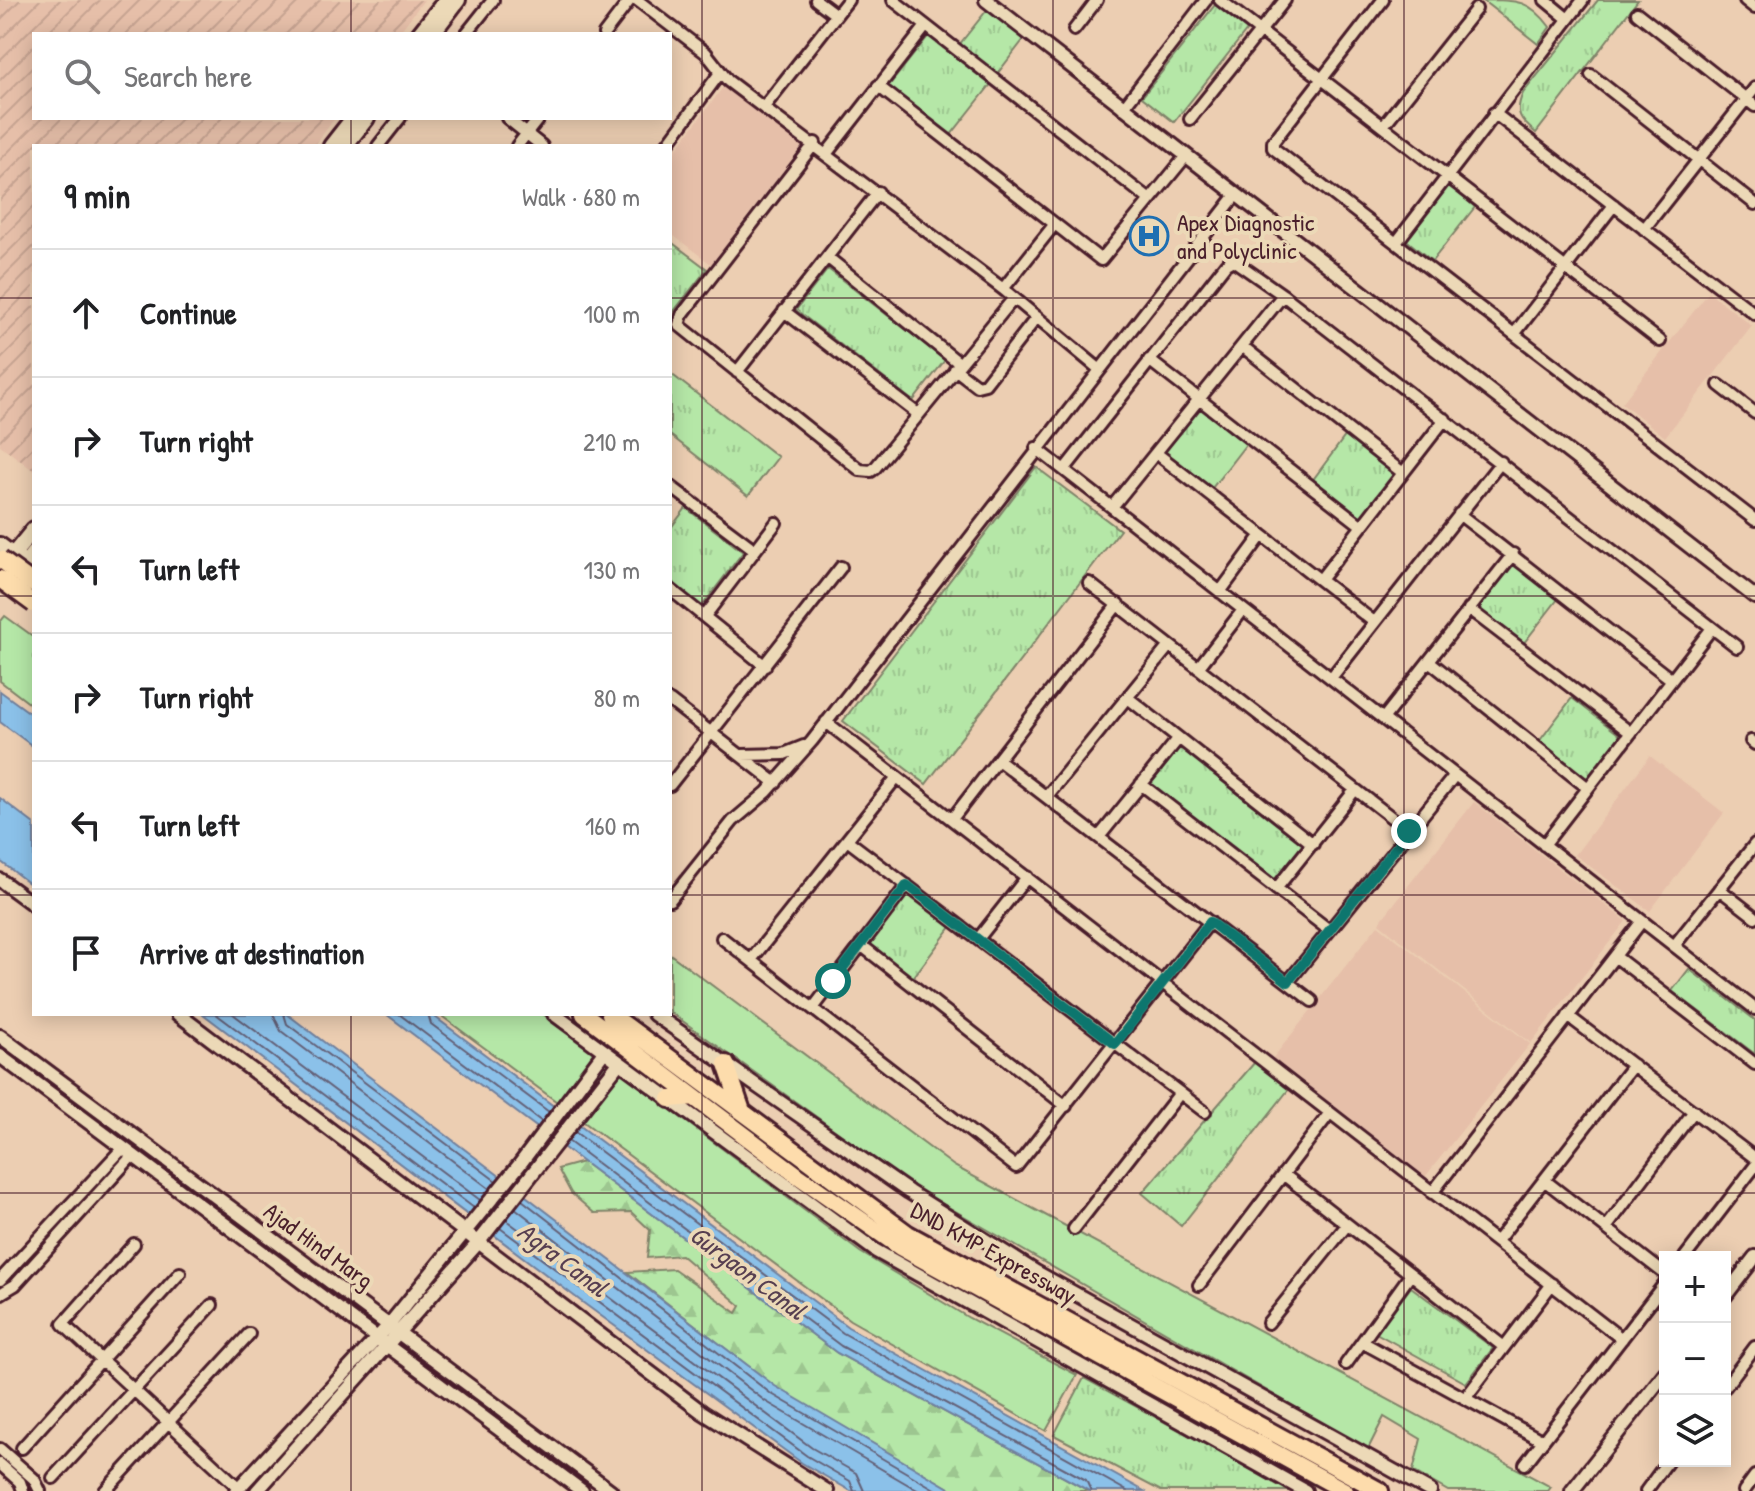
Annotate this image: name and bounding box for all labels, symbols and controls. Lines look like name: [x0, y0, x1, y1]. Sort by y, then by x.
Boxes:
search box: [32, 32, 672, 120]
icon: search: [60, 54, 104, 98]
text: Search here: [124, 56, 252, 96]
text: 9 min: [64, 173, 130, 219]
text: Walk · 680 m: [522, 179, 640, 214]
place label: Apex Diagnostic and Polyclinic: [1177, 206, 1315, 266]
hospital icon: Apex Diagnostic and Polyclinic: [1128, 215, 1170, 257]
icon: ahead: [64, 291, 108, 335]
text: Continue: [140, 293, 237, 333]
text: 100 m: [584, 296, 640, 331]
icon: right: [64, 419, 108, 463]
text: Turn right: [140, 421, 253, 461]
text: 210 m: [583, 424, 640, 459]
icon: left: [64, 547, 108, 591]
text: Turn left: [140, 549, 239, 589]
text: 130 m: [584, 552, 640, 587]
icon: right: [64, 675, 108, 719]
text: Turn right: [140, 677, 253, 717]
text: 80 m: [593, 680, 640, 715]
icon: left: [64, 803, 108, 847]
text: Turn left: [140, 805, 239, 845]
text: 160 m: [585, 808, 640, 843]
route end: [1391, 813, 1427, 849]
icon: arrive: [64, 931, 108, 975]
text: Arrive at destination: [140, 933, 365, 973]
route start: [815, 963, 851, 999]
street label: DND KMP Expressway: [906, 1193, 1082, 1311]
street label: Ajad Hind Marg: [258, 1195, 380, 1295]
water label: Agra Canal: [510, 1214, 616, 1306]
water label: Gurgaon Canal: [682, 1217, 814, 1328]
map controls: [1659, 1251, 1731, 1467]
button: +: [1659, 1251, 1731, 1323]
button: −: [1659, 1323, 1731, 1395]
button: layers: [1659, 1395, 1731, 1467]

